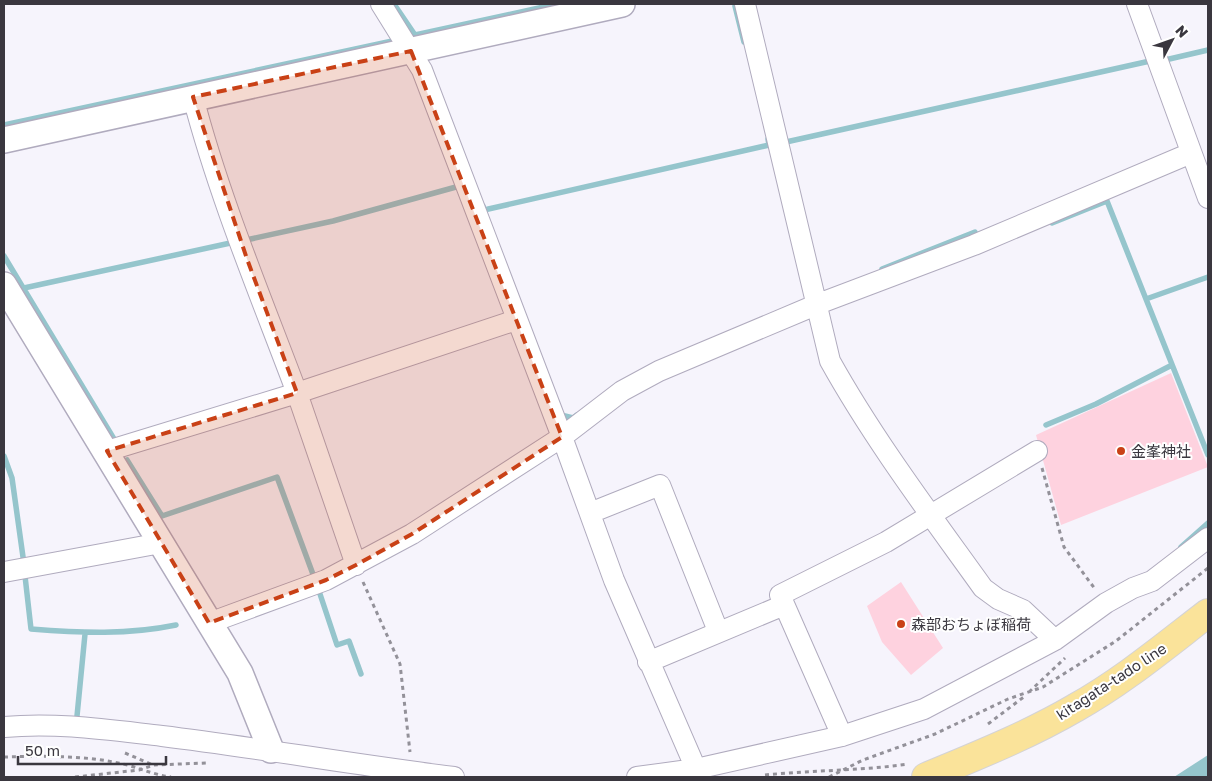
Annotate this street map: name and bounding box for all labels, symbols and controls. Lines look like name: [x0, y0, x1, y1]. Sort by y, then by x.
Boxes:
north arrow: [1147, 15, 1197, 65]
text: N: [1172, 22, 1192, 41]
place label: 金峯神社: [1131, 442, 1191, 460]
marker: 金峯神社: [1115, 445, 1127, 457]
place label: 森部おちょぼ稲荷: [911, 615, 1031, 633]
marker: 森部おちょぼ稲荷: [895, 618, 907, 630]
street label: kitagata-tado line: [1052, 638, 1170, 723]
scale bar: [18, 734, 165, 766]
text: 50 m: [25, 741, 60, 759]

